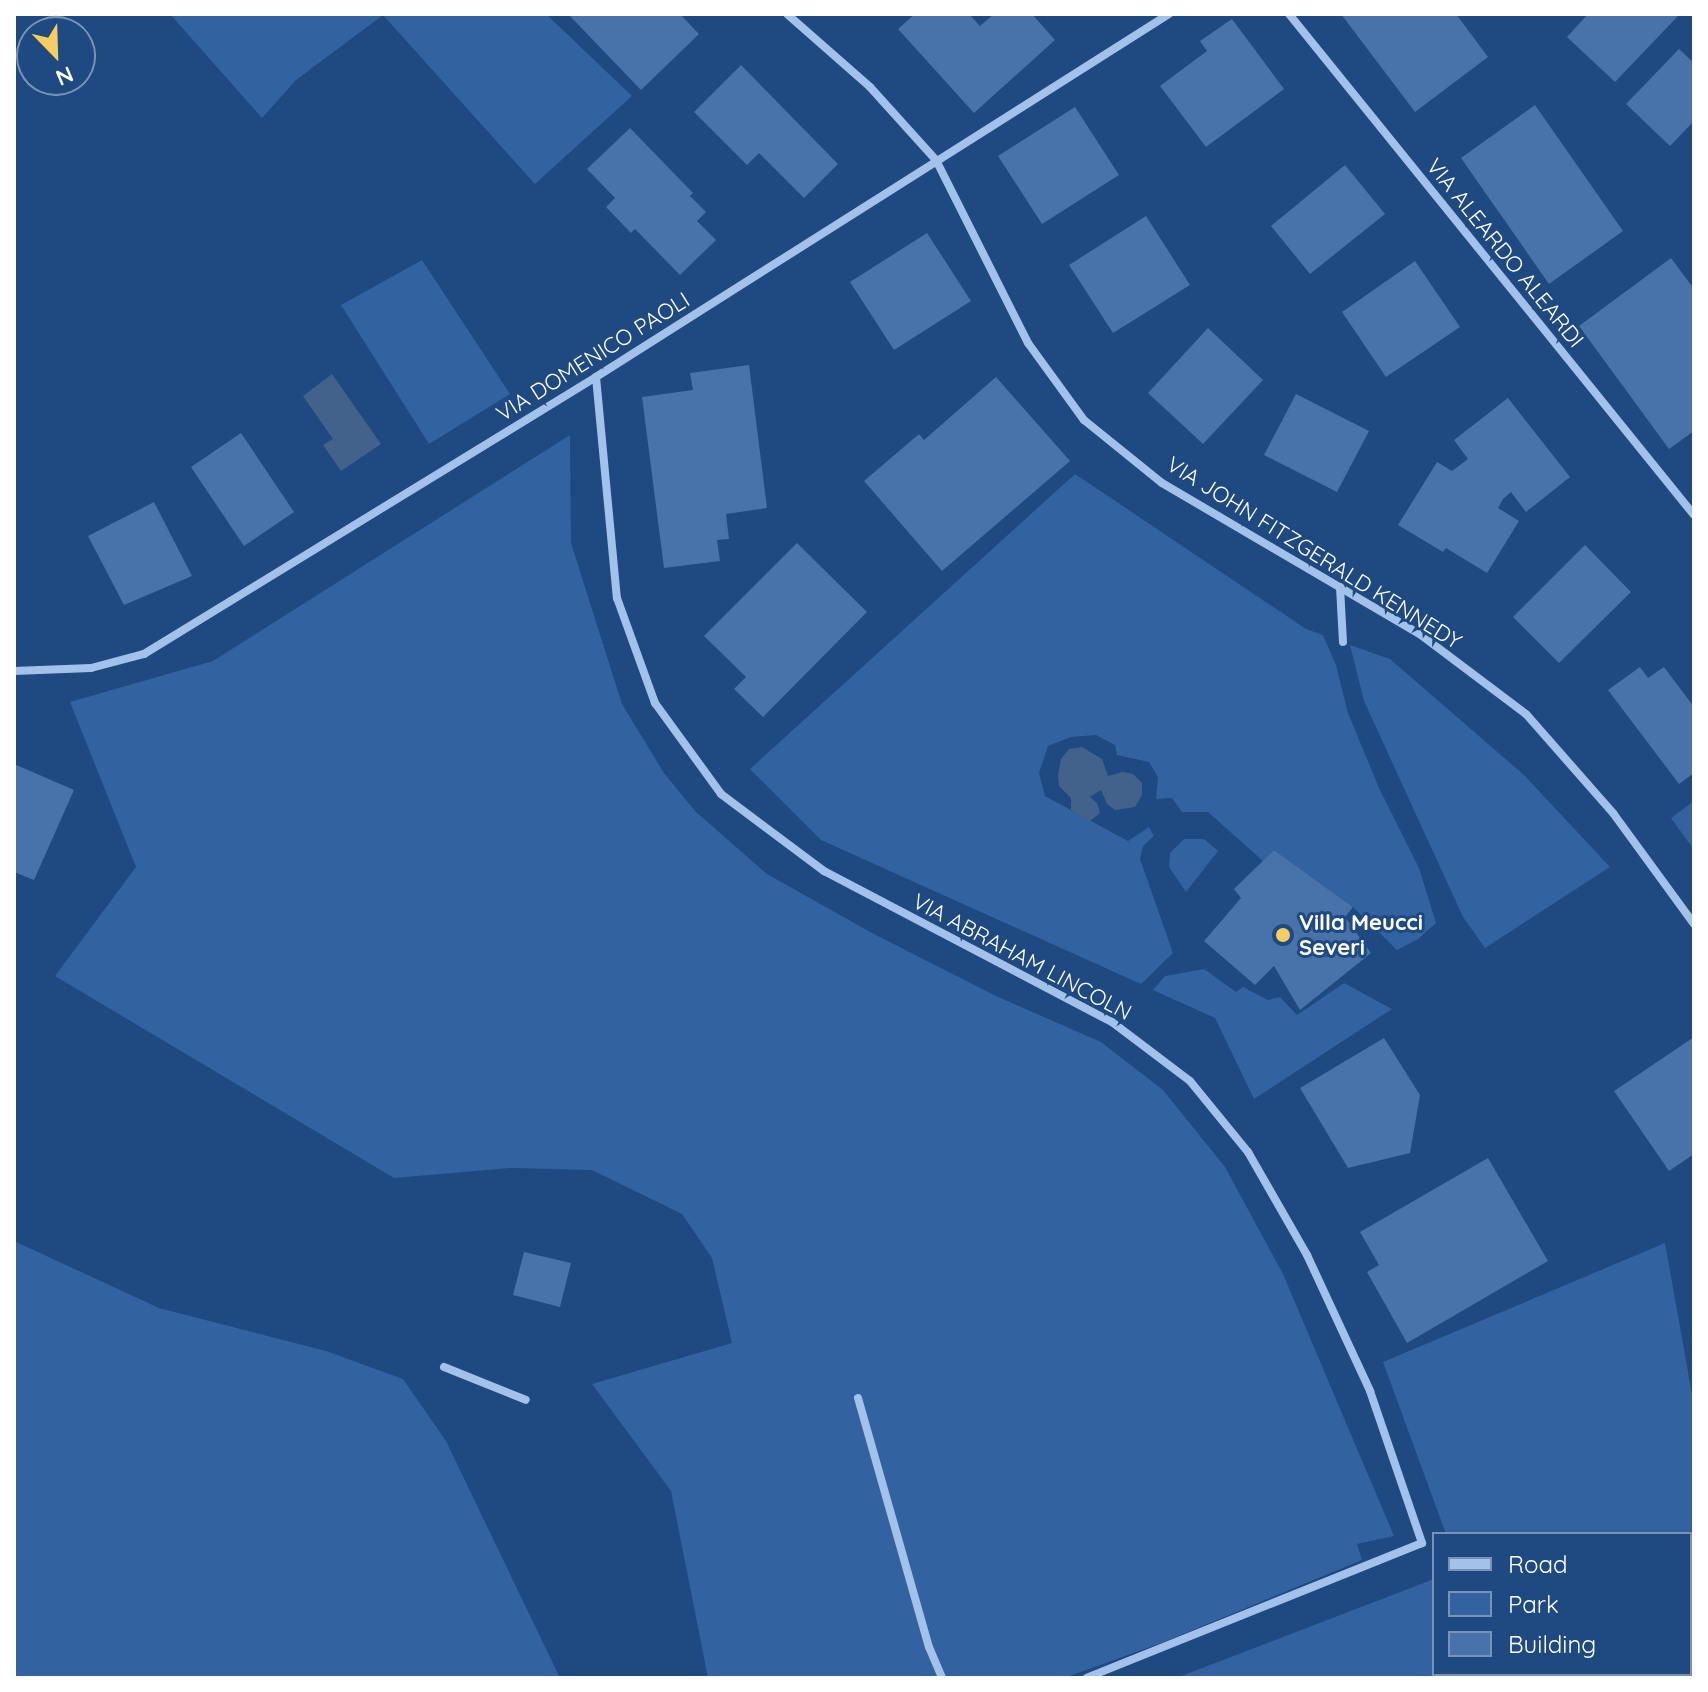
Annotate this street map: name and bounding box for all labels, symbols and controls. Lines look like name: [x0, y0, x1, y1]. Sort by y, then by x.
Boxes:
north arrow: [16, 16, 96, 96]
text: N: [52, 60, 78, 92]
street label: VIA ALEARDO ALEARDI: [1421, 153, 1589, 353]
street label: VIA DOMENICO PAOLI: [491, 287, 695, 427]
street label: VIA JOHN FITZGERALD KENNEDY: [1162, 451, 1466, 655]
street label: VIA ABRAHAM LINCOLN: [908, 888, 1136, 1026]
place label: Villa Meucci Severi: [1299, 909, 1423, 960]
marker: Villa Meucci Severi: [1274, 926, 1292, 944]
legend: [1432, 1532, 1692, 1676]
text: Road: [1508, 1549, 1568, 1579]
text: Park: [1508, 1589, 1559, 1619]
text: Building: [1508, 1629, 1596, 1659]

